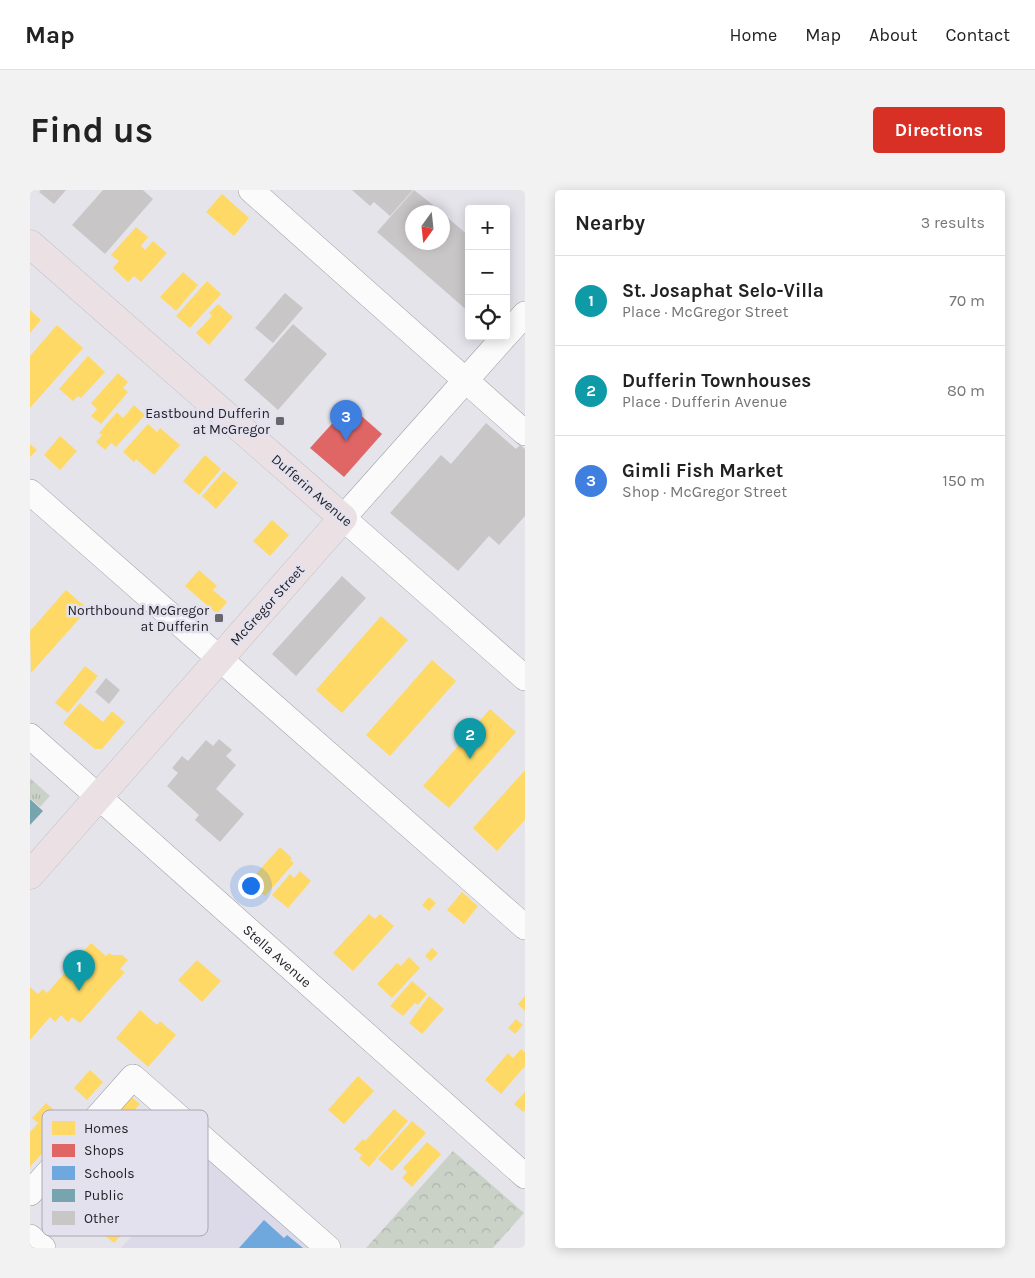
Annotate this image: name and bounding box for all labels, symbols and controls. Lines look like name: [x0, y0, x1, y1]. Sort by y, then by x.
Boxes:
text: Map: [25, 21, 75, 49]
text: Home: [729, 24, 777, 46]
text: Map: [805, 24, 841, 46]
text: About: [869, 24, 918, 46]
text: Contact: [946, 24, 1010, 46]
button: Directions: [873, 107, 1005, 153]
text: Find us: [30, 110, 153, 151]
north arrow: [405, 205, 450, 250]
map controls: [465, 205, 510, 340]
button: +: [465, 205, 510, 250]
text: Nearby: [575, 211, 645, 235]
text: 3 results: [921, 213, 985, 232]
button: −: [465, 250, 510, 295]
text: St. Josaphat Selo-Villa: [622, 280, 824, 302]
text: 1: [588, 291, 594, 310]
text: 70 m: [949, 291, 985, 310]
button: locate: [465, 295, 510, 340]
text: Place · McGregor Street: [622, 302, 788, 321]
text: Dufferin Townhouses: [622, 370, 811, 392]
text: 2: [586, 381, 596, 400]
text: 80 m: [947, 381, 985, 400]
text: Place · Dufferin Avenue: [622, 392, 787, 411]
pin: 3: [330, 400, 362, 441]
place label: Eastbound Dufferin at McGregor: [145, 405, 271, 438]
marker: Eastbound Dufferin at McGregor: [274, 415, 286, 427]
street label: Dufferin Avenue: [268, 451, 356, 530]
text: Gimli Fish Market: [622, 460, 783, 482]
text: 3: [586, 471, 596, 490]
text: 150 m: [942, 471, 985, 490]
text: Shop · McGregor Street: [622, 482, 787, 501]
street label: McGregor Street: [227, 561, 308, 649]
place label: Northbound McGregor at Dufferin: [68, 602, 210, 635]
marker: Northbound McGregor at Dufferin: [213, 612, 225, 624]
pin: 2: [454, 718, 486, 759]
your location: [238, 873, 264, 899]
street label: Stella Avenue: [239, 921, 315, 991]
pin: 1: [63, 950, 95, 991]
legend: [42, 1110, 208, 1236]
text: Homes: [84, 1120, 129, 1137]
text: Shops: [84, 1142, 124, 1159]
text: Schools: [84, 1165, 135, 1182]
text: Public: [84, 1187, 124, 1204]
text: Other: [84, 1210, 120, 1227]

